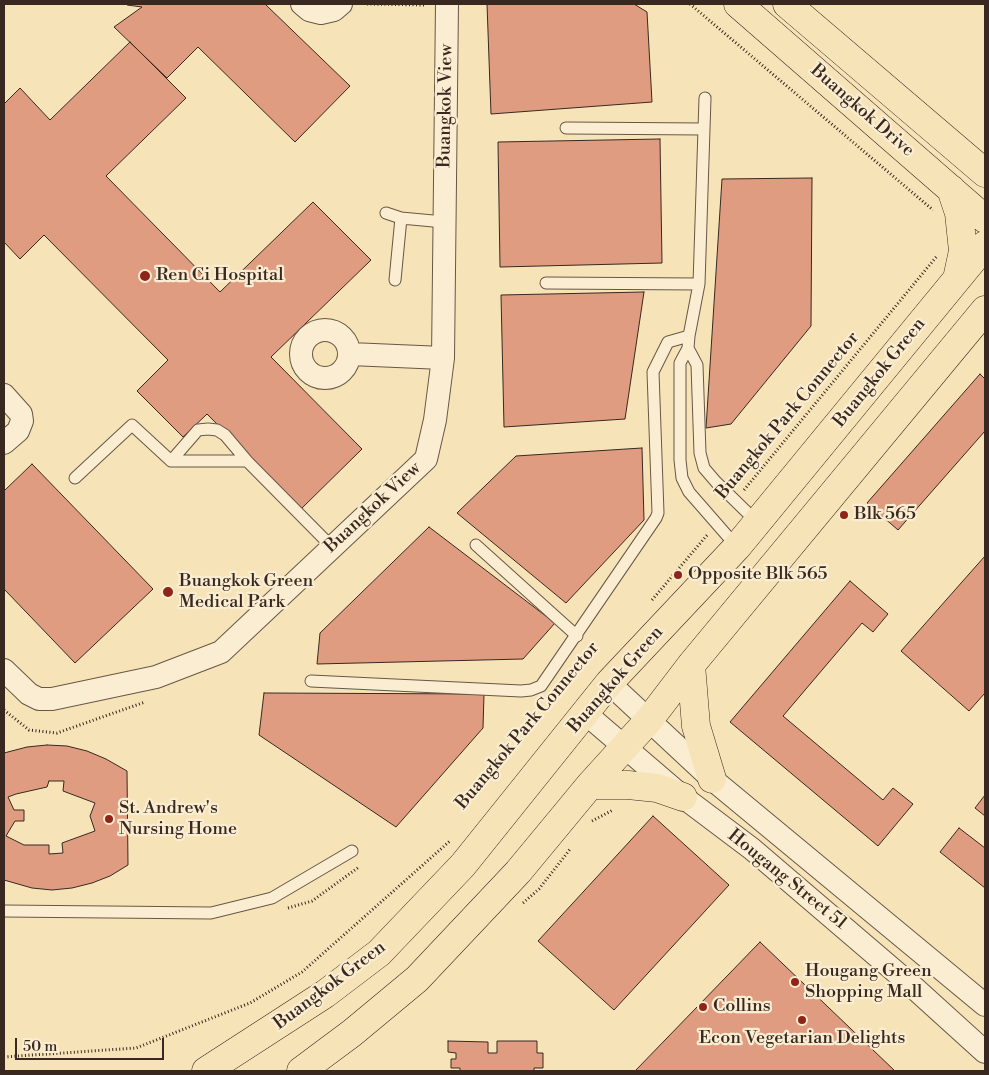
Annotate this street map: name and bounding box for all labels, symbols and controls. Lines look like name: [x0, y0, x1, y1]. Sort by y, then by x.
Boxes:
street label: Buangkok View: [434, 44, 458, 168]
street label: Buangkok Drive: [806, 60, 918, 162]
place label: Ren Ci Hospital: [156, 265, 283, 287]
marker: Ren Ci Hospital: [138, 269, 152, 283]
street label: Buangkok Green: [829, 314, 931, 432]
street label: Buangkok Park Connector: [712, 328, 864, 504]
street label: Buangkok View: [320, 458, 426, 558]
place label: Blk 565: [854, 504, 916, 526]
marker: Blk 565: [838, 509, 850, 521]
place label: Opposite Blk 565: [688, 564, 827, 586]
marker: Opposite Blk 565: [672, 569, 684, 581]
place label: Buangkok Green Medical Park: [179, 571, 313, 614]
marker: Buangkok Green Medical Park: [161, 585, 175, 599]
street label: Buangkok Green: [564, 622, 668, 738]
street label: Buangkok Park Connector: [452, 638, 604, 814]
place label: St. Andrew's Nursing Home: [119, 798, 237, 841]
marker: St. Andrew's Nursing Home: [103, 813, 115, 825]
street label: Hougang Street 51: [723, 825, 851, 935]
street label: Buangkok Green: [270, 937, 390, 1035]
place label: Hougang Green Shopping Mall: [805, 961, 932, 1004]
marker: Hougang Green Shopping Mall: [789, 976, 801, 988]
place label: Collins: [713, 996, 771, 1018]
marker: Collins: [697, 1001, 709, 1013]
marker: Econ Vegetarian Delights: [796, 1014, 808, 1026]
scale bar: [18, 1028, 166, 1060]
place label: Econ Vegetarian Delights: [699, 1028, 905, 1050]
text: 50 m: [23, 1037, 57, 1056]

